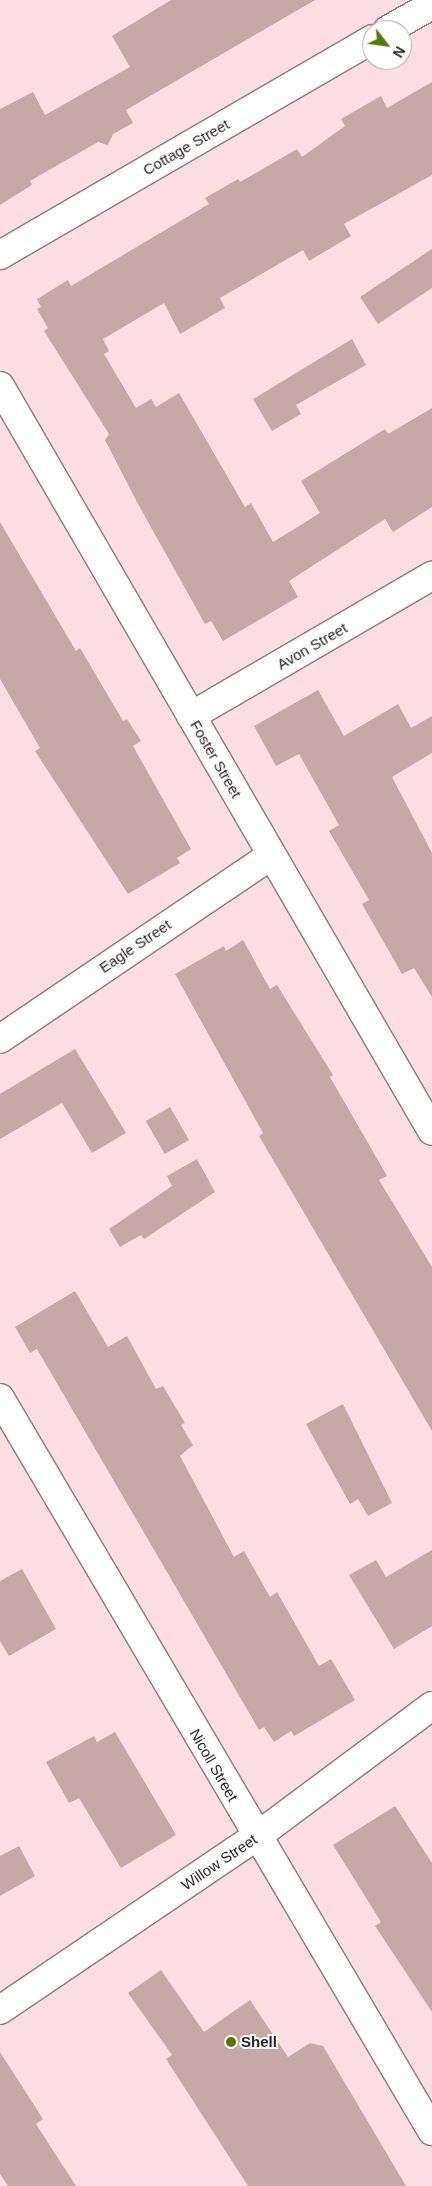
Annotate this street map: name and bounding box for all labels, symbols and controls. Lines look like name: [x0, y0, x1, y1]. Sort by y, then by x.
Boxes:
north arrow: [362, 20, 412, 70]
text: N: [390, 44, 409, 60]
street label: Cottage Street: [140, 115, 232, 179]
street label: Avon Street: [274, 619, 350, 673]
street label: Foster Street: [187, 717, 245, 801]
street label: Eagle Street: [96, 915, 174, 977]
street label: Nicoll Street: [186, 1725, 242, 1805]
street label: Willow Street: [178, 1830, 260, 1894]
place label: Shell: [241, 2033, 277, 2051]
marker: Shell: [225, 2036, 237, 2048]

